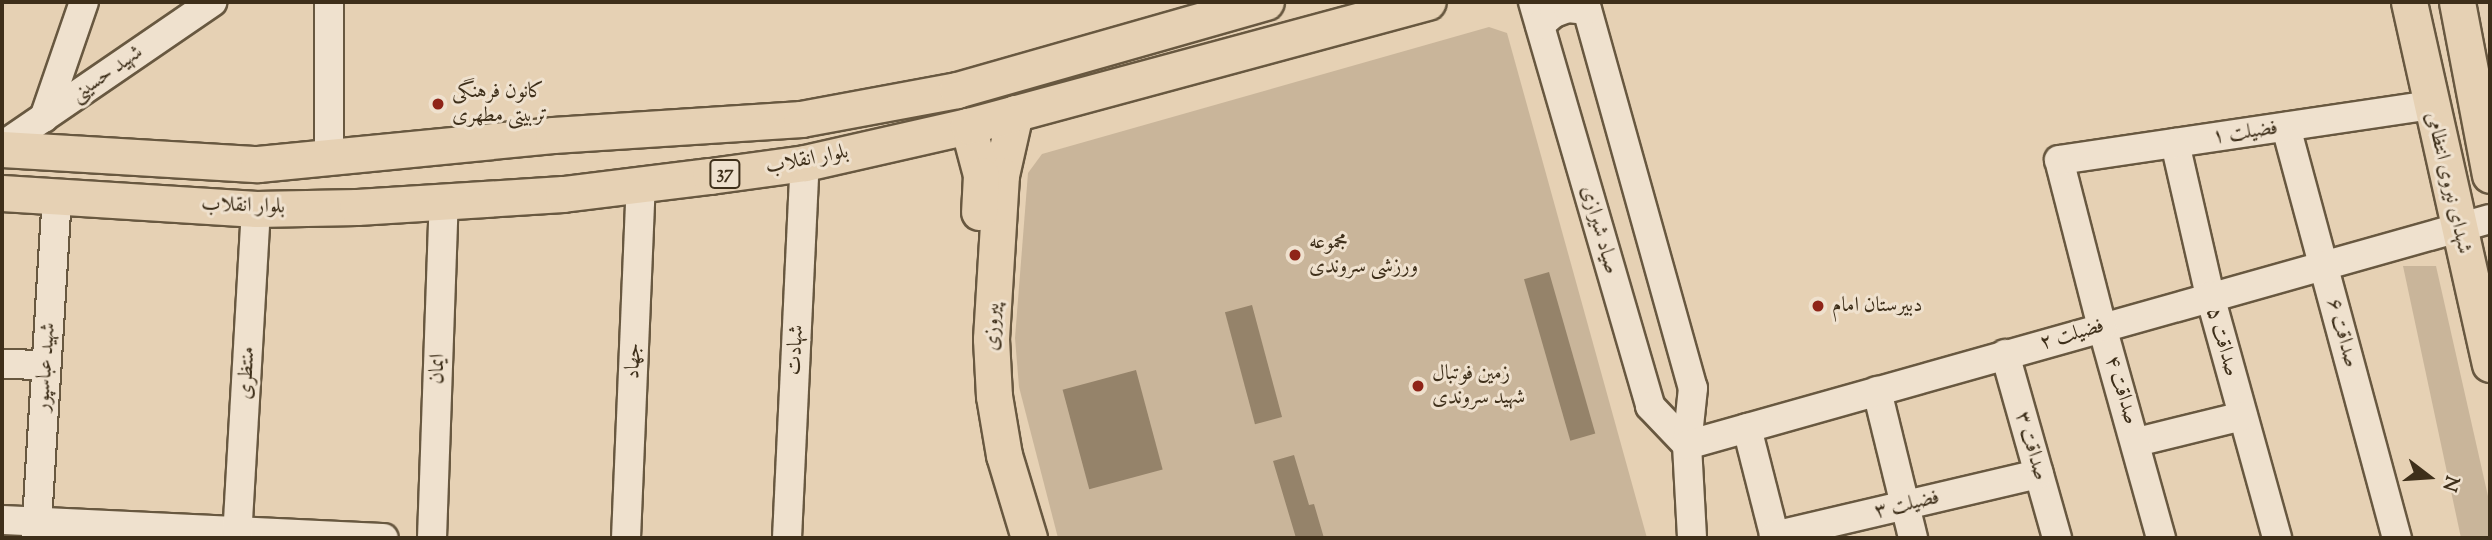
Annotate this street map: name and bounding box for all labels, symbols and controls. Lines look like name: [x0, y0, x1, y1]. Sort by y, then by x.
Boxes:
street label: شهید حسینی: [66, 40, 148, 108]
place label: کانون فرهنگی تربیتی مطهری: [452, 79, 547, 129]
marker: کانون فرهنگی تربیتی مطهری: [430, 96, 446, 112]
street label: شهدای نیروی انتظامی: [2419, 110, 2477, 256]
street label: فضیلت ۱: [2211, 116, 2279, 150]
street label: بلوار انقلاب: [763, 140, 851, 180]
road number: 37: [709, 158, 741, 190]
street label: صیاد شیرازی: [1574, 183, 1624, 277]
street label: بلوار انقلاب: [201, 192, 285, 220]
place label: مجموعه ورزشی سروندی: [1309, 230, 1418, 280]
marker: مجموعه ورزشی سروندی: [1287, 247, 1303, 263]
place label: دبیرستان امام: [1832, 293, 1922, 319]
street label: صداقت ۶: [2321, 296, 2363, 370]
marker: دبیرستان امام: [1810, 298, 1826, 314]
street label: پیروزی: [980, 303, 1006, 351]
street label: صداقت ۵: [2200, 305, 2244, 379]
street label: فضیلت ۲: [2037, 314, 2107, 356]
street label: شهید عباسپور: [30, 322, 62, 412]
street label: شهادت: [782, 324, 810, 376]
street label: جهاد: [621, 342, 647, 380]
street label: منتظری: [233, 346, 261, 400]
street label: ایمان: [425, 353, 451, 385]
street label: صداقت ۴: [2099, 353, 2143, 427]
place label: زمین فوتبال شهید سروندی: [1432, 361, 1525, 411]
marker: زمین فوتبال شهید سروندی: [1410, 378, 1426, 394]
street label: صداقت ۳: [2009, 409, 2053, 483]
north arrow: [2394, 442, 2464, 512]
text: N: [2434, 472, 2465, 494]
street label: فضیلت ۳: [1872, 485, 1942, 525]

